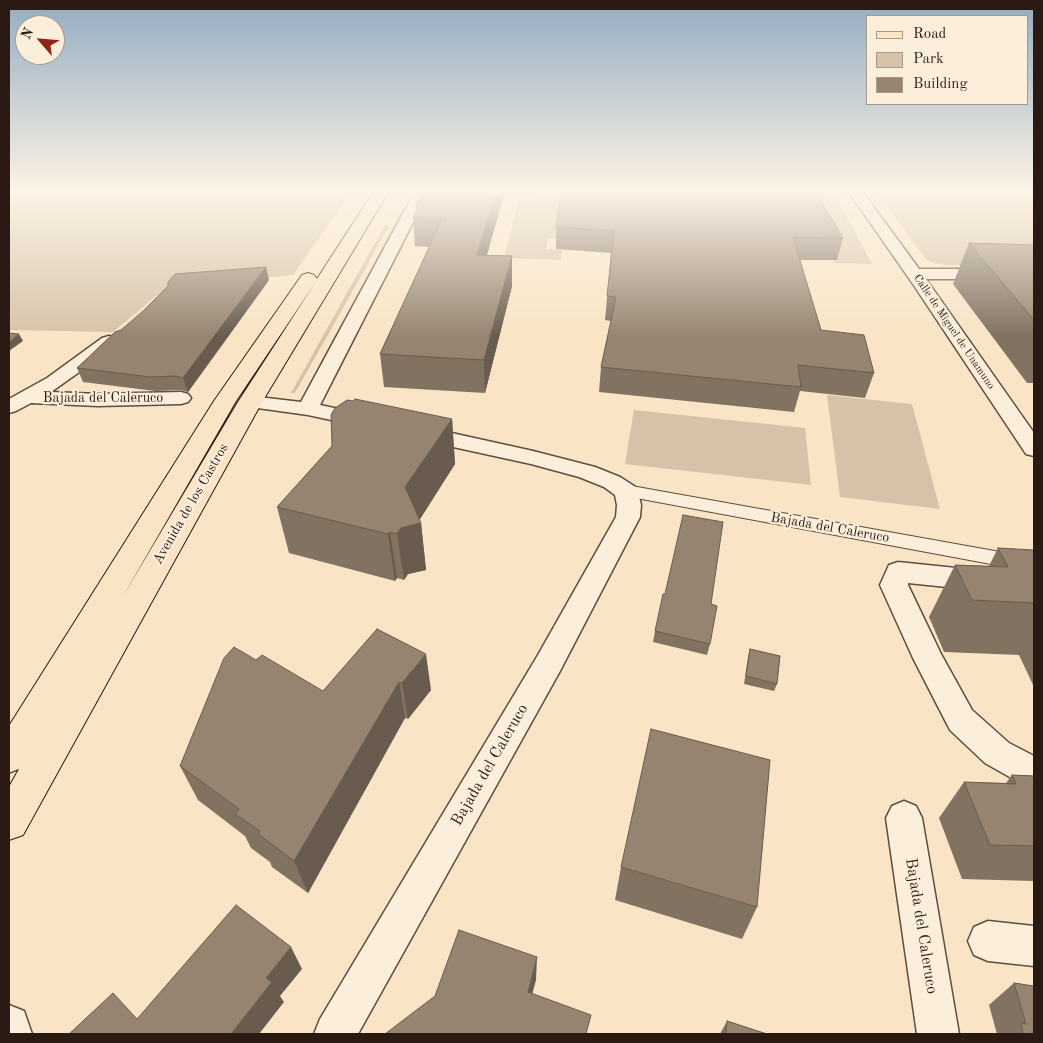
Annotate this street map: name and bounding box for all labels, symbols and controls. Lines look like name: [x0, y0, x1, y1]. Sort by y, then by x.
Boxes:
north arrow: [15, 15, 65, 65]
legend: [866, 15, 1028, 105]
text: N: [19, 26, 36, 42]
text: Road: [913, 27, 946, 42]
text: Park: [913, 52, 944, 67]
text: Building: [913, 77, 968, 92]
street label: Calle de Miguel de Unamuno: [911, 272, 997, 392]
street label: Bajada del Caleruco: [43, 390, 163, 406]
street label: Avenida de los Castros: [150, 441, 232, 567]
street label: Bajada del Caleruco: [769, 509, 891, 547]
street label: Bajada del Caleruco: [447, 701, 533, 829]
street label: Bajada del Caleruco: [901, 857, 941, 995]

